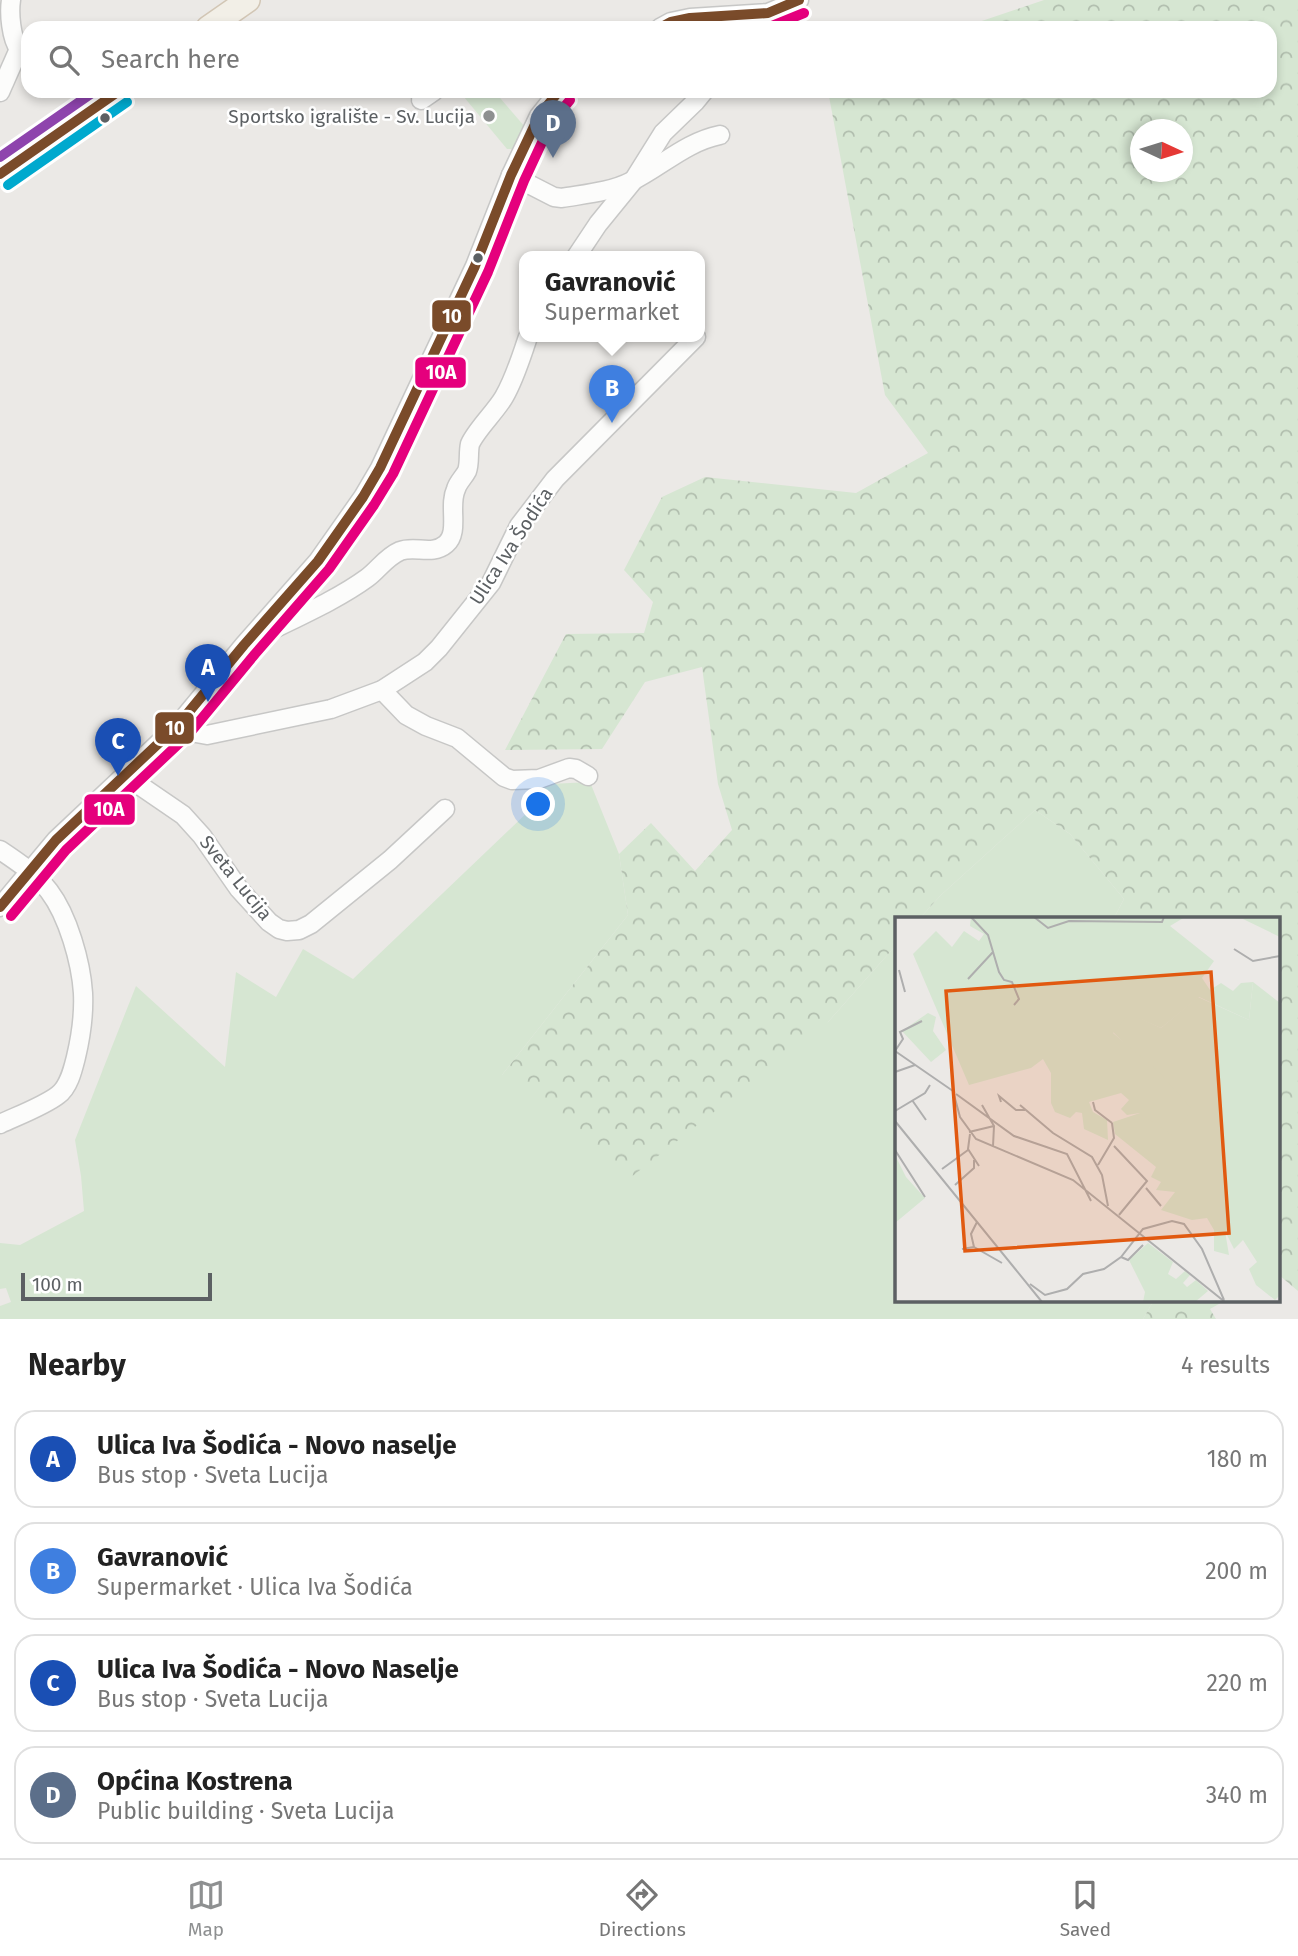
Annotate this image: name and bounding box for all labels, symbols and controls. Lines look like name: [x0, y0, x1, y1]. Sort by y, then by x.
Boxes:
search box: [21, 21, 1277, 98]
icon: search: [45, 41, 83, 79]
text: Search here: [101, 44, 240, 75]
pin: D: [530, 100, 576, 158]
place label: Sportsko igralište - Sv. Lucija: [228, 105, 475, 128]
marker: Sportsko igralište - Sv. Lucija: [481, 108, 497, 124]
unlabelled marker: [98, 111, 112, 125]
north arrow: [1130, 119, 1193, 182]
unlabelled marker: [471, 251, 485, 265]
popup: [519, 251, 705, 342]
text: Gavranović: [545, 267, 676, 298]
text: Supermarket: [545, 298, 679, 326]
line badge: 10: [431, 299, 472, 333]
text: 10: [442, 305, 462, 328]
line badge: 10A: [414, 356, 467, 389]
text: 10A: [425, 361, 457, 384]
pin: B: [589, 365, 635, 423]
street label: Ulica Iva Šodića: [465, 483, 557, 609]
pin: A: [185, 644, 231, 702]
line badge: 10: [154, 711, 195, 745]
text: 10: [165, 717, 185, 740]
pin: C: [95, 718, 141, 776]
your location: [521, 787, 555, 821]
line badge: 10A: [83, 793, 136, 826]
text: 10A: [93, 798, 125, 821]
street label: Sveta Lucija: [195, 831, 277, 925]
inset map: [895, 917, 1280, 1302]
scale bar: [21, 1270, 212, 1302]
text: 100 m: [32, 1273, 83, 1296]
text: Nearby: [28, 1347, 126, 1383]
text: 4 results: [1181, 1351, 1270, 1379]
text: Ulica Iva Šodića - Novo naselje: [97, 1430, 457, 1461]
text: A: [46, 1445, 60, 1473]
text: 180 m: [1207, 1445, 1268, 1473]
text: Bus stop · Sveta Lucija: [97, 1461, 328, 1489]
text: Gavranović: [97, 1542, 228, 1573]
text: B: [46, 1557, 60, 1585]
text: 200 m: [1205, 1557, 1268, 1585]
text: Supermarket · Ulica Iva Šodića: [97, 1573, 413, 1601]
text: Ulica Iva Šodića - Novo Naselje: [97, 1654, 459, 1685]
text: C: [46, 1669, 60, 1697]
text: 220 m: [1207, 1669, 1268, 1697]
text: Bus stop · Sveta Lucija: [97, 1685, 328, 1713]
text: Općina Kostrena: [97, 1766, 293, 1797]
text: D: [46, 1781, 60, 1809]
text: 340 m: [1206, 1781, 1268, 1809]
text: Public building · Sveta Lucija: [97, 1797, 394, 1825]
tab: Map: [187, 1876, 225, 1941]
tab: Directions: [599, 1876, 686, 1941]
tab: Saved: [1060, 1876, 1111, 1941]

